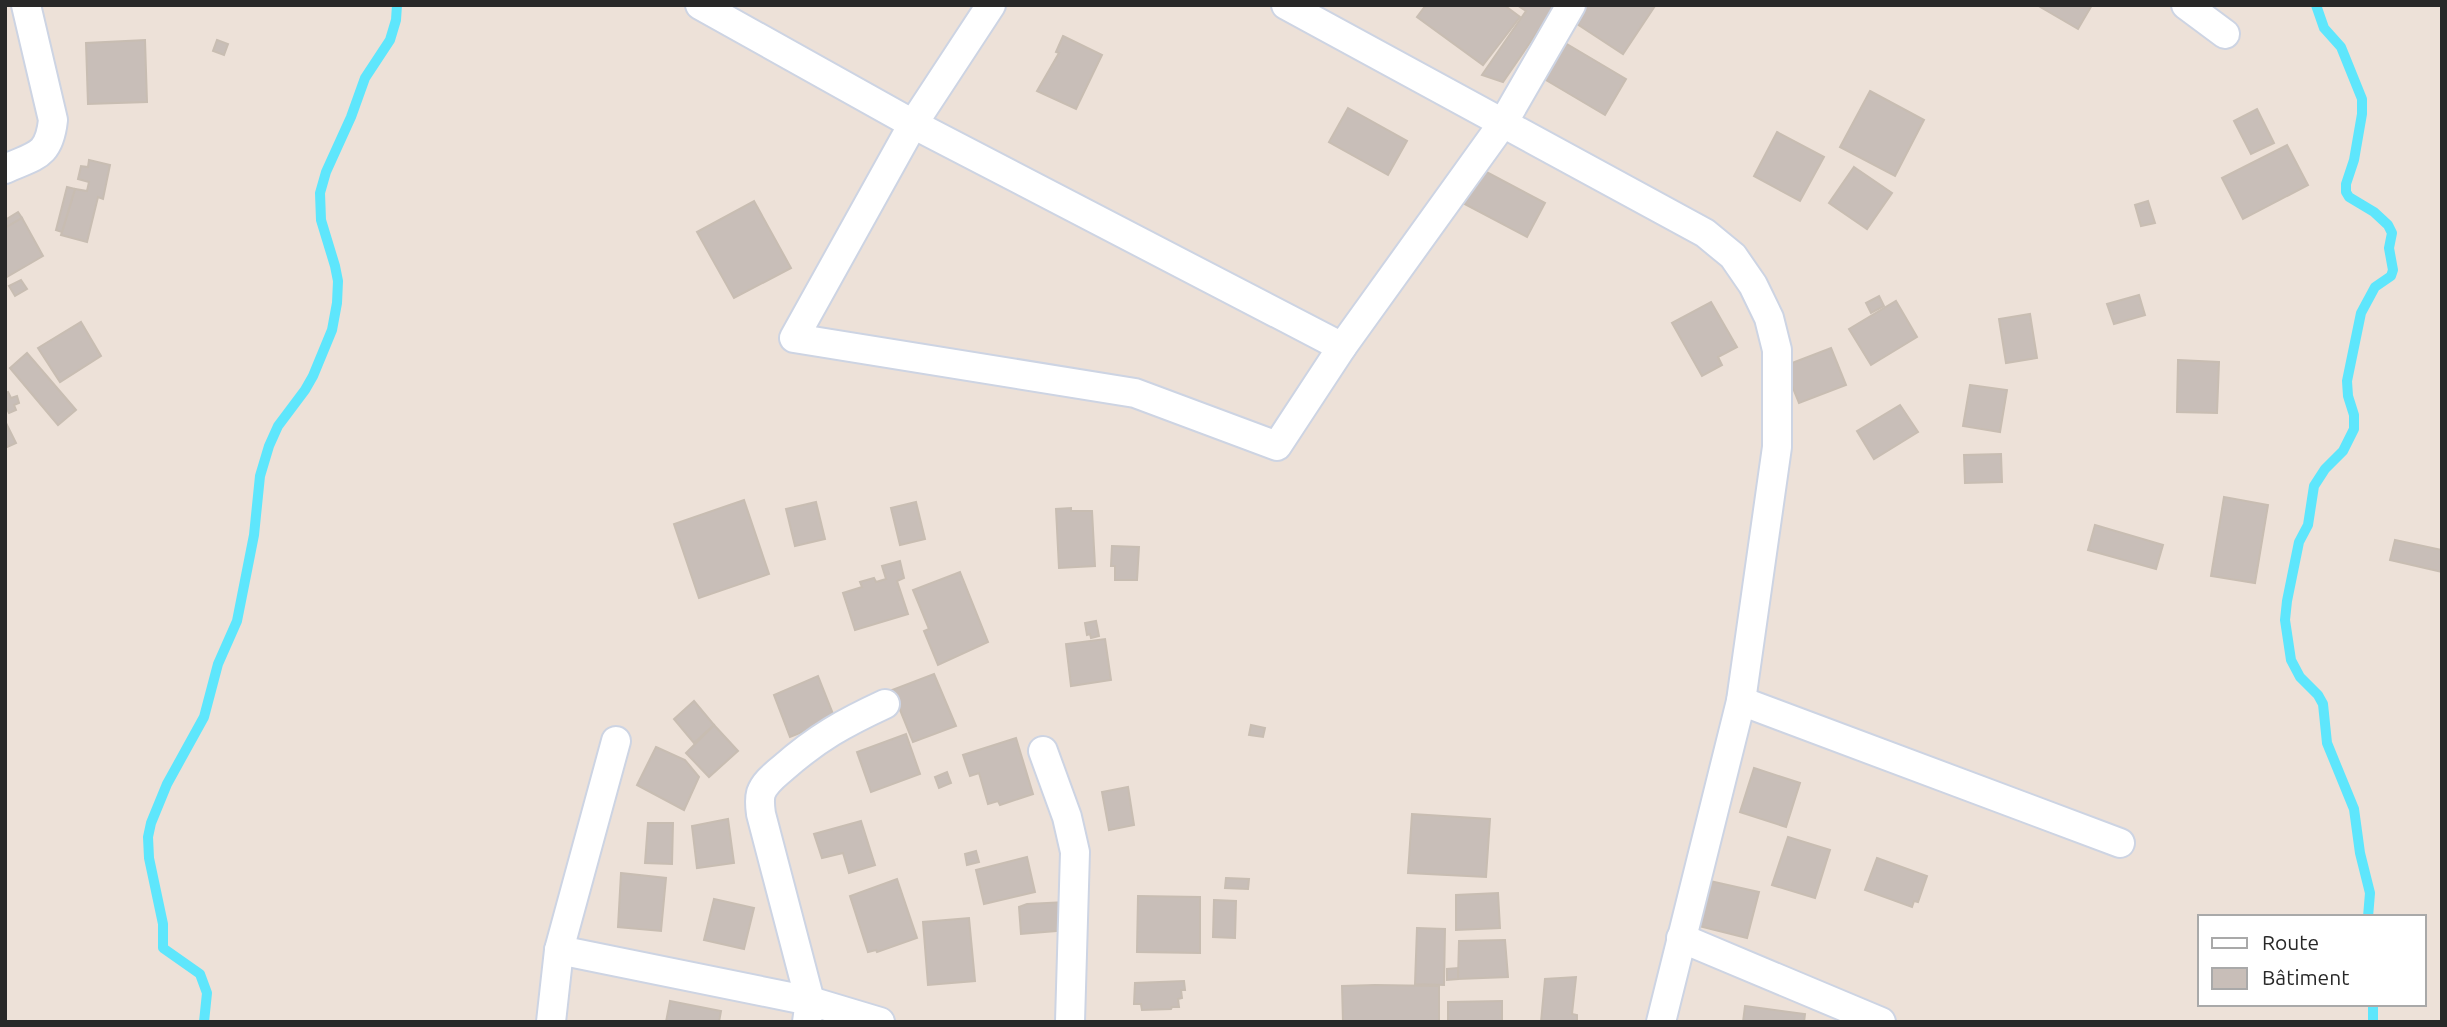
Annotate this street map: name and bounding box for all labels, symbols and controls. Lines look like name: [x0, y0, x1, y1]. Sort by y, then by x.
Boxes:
legend: [2198, 915, 2426, 1006]
text: Route: [2262, 930, 2319, 954]
text: Bâtiment: [2262, 965, 2349, 989]

